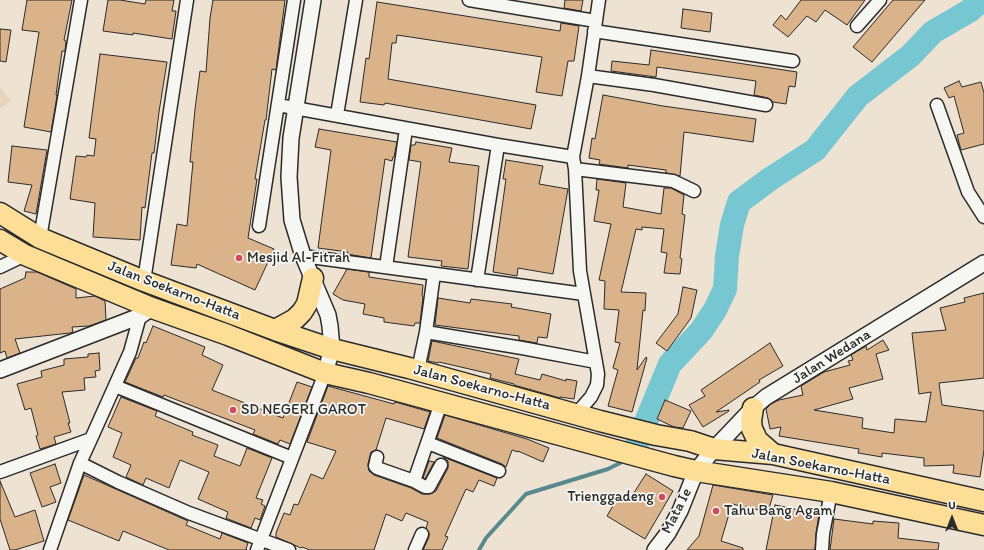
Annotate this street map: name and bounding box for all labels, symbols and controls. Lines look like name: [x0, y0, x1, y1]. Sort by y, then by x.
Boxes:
place label: Mesjid Al-Fitrah: [247, 249, 350, 267]
marker: Mesjid Al-Fitrah: [234, 253, 244, 263]
street label: Jalan Soekarno-Hatta: [105, 257, 243, 325]
street label: Jalan Wedana: [790, 326, 874, 388]
street label: Jalan Soekarno-Hatta: [412, 361, 552, 415]
place label: SD NEGERI GAROT: [241, 401, 366, 419]
marker: SD NEGERI GAROT: [228, 405, 238, 415]
street label: Jalan Soekarno-Hatta: [750, 445, 892, 489]
street label: Mata Ie: [658, 485, 696, 537]
place label: Trienggadeng: [567, 488, 654, 506]
marker: Trienggadeng: [657, 492, 667, 502]
north arrow: [932, 498, 972, 538]
text: U: [948, 499, 956, 512]
place label: Tahu Bang Agam: [724, 502, 833, 520]
marker: Tahu Bang Agam: [711, 506, 721, 516]

